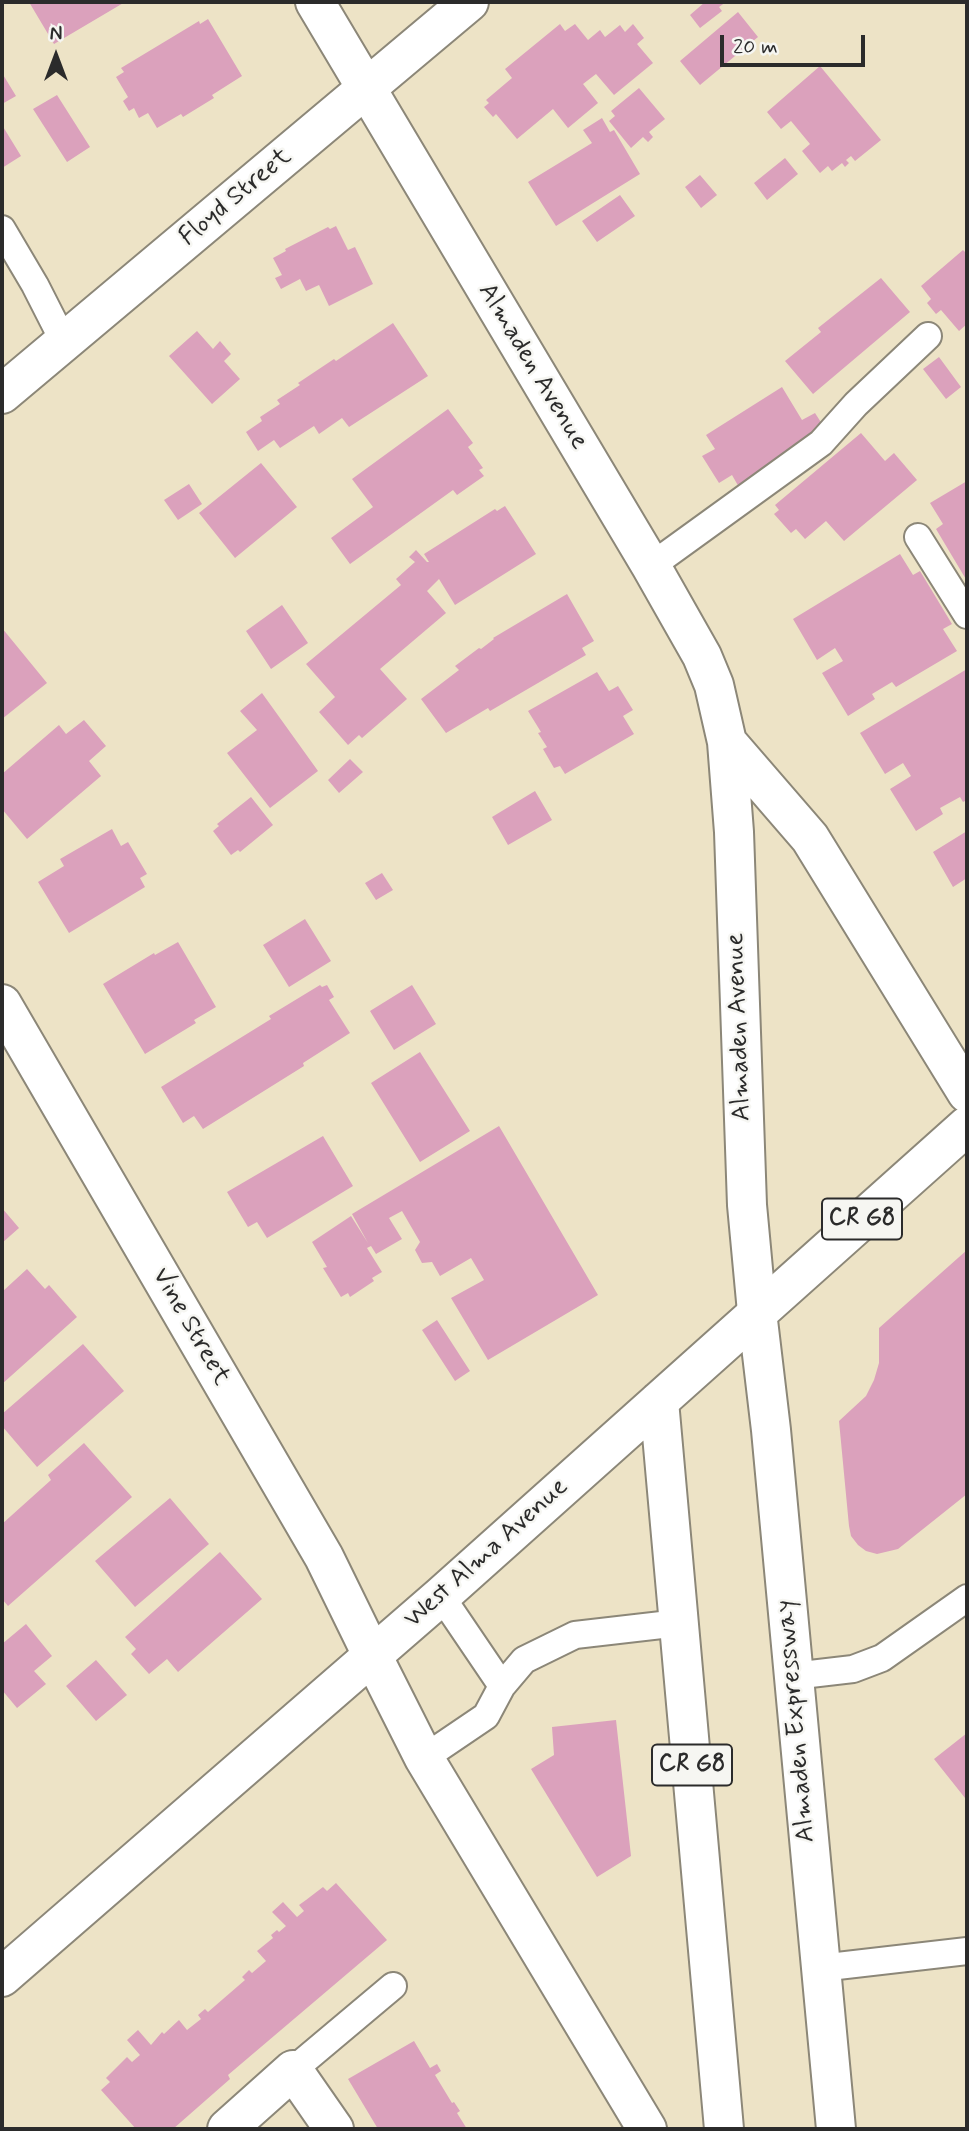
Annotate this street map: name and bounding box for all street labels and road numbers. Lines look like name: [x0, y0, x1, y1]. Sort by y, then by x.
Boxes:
street label: Floyd Street: [174, 142, 298, 254]
street label: Almaden Avenue: [470, 278, 594, 456]
street label: Almaden Avenue: [721, 932, 759, 1122]
road number: CR G8: [822, 1198, 902, 1240]
street label: Vine Street: [144, 1263, 236, 1391]
street label: West Alma Avenue: [399, 1472, 575, 1636]
street label: Almaden Expressway: [771, 1598, 823, 1844]
road number: CR G8: [652, 1744, 732, 1786]

